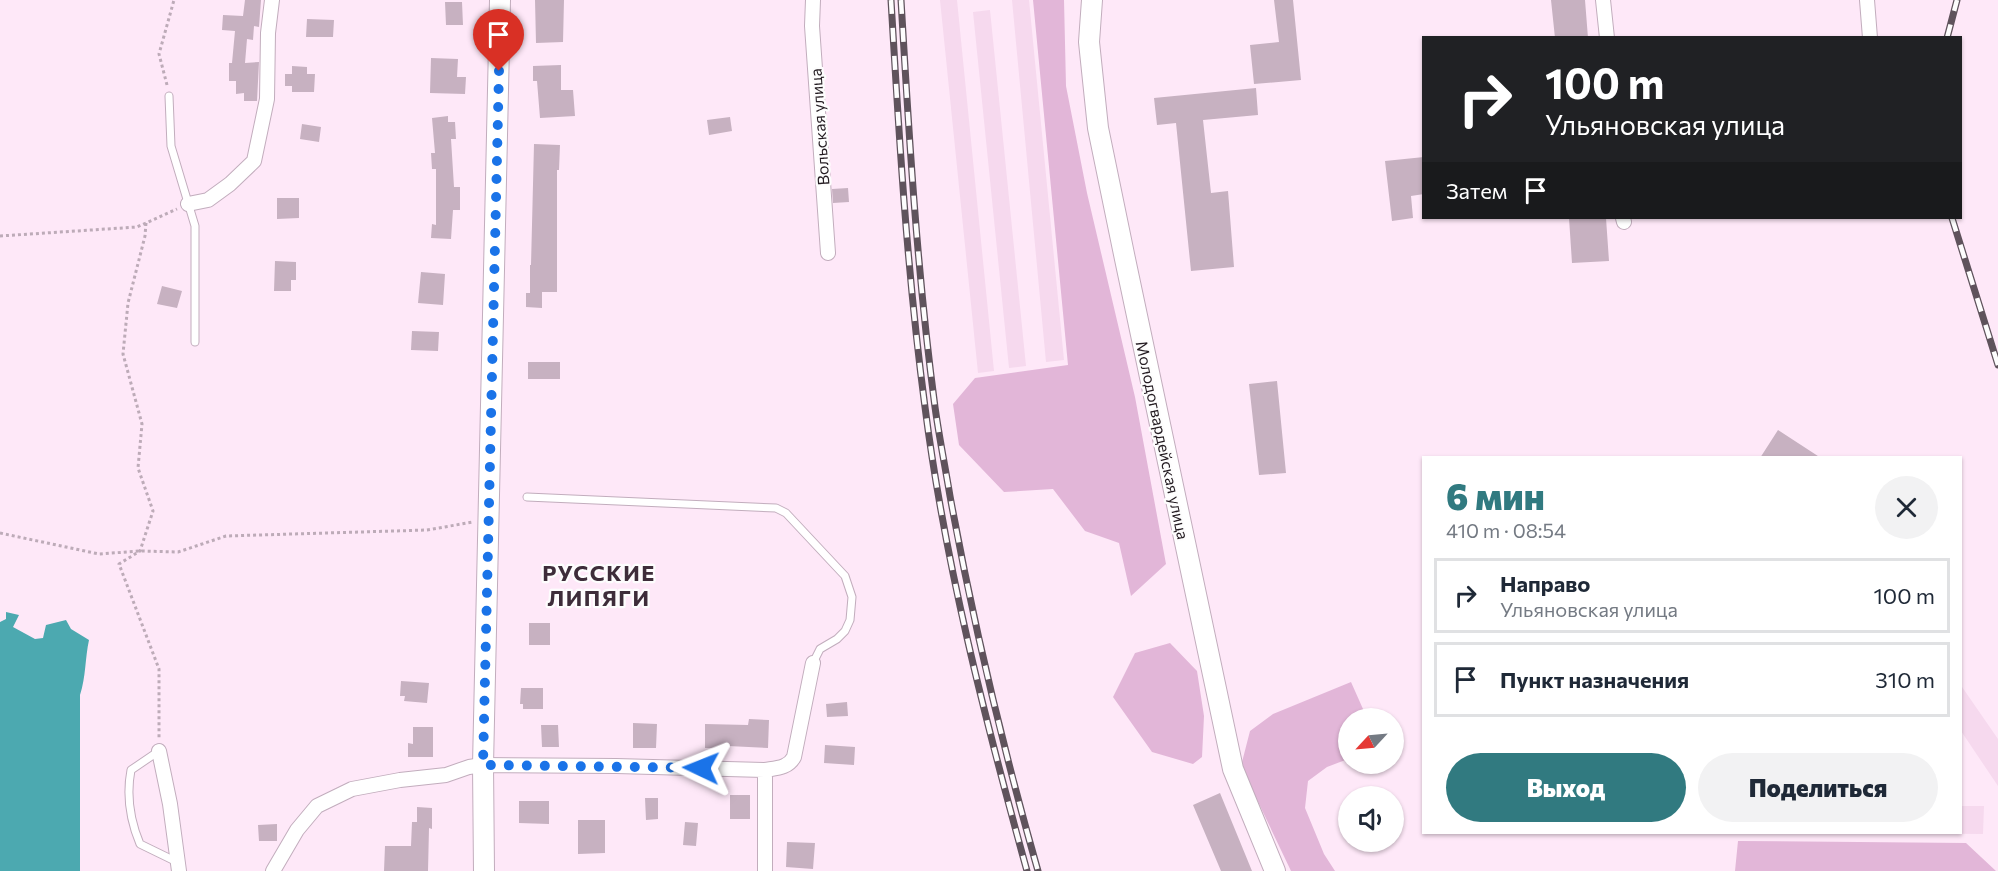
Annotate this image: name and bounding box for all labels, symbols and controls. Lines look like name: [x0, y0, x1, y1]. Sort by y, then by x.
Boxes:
pin: [473, 9, 524, 71]
icon: arrive: [482, 18, 515, 51]
text: 100 m: [1545, 56, 1665, 108]
icon: right: [1446, 60, 1524, 138]
street label: Вольская улица: [805, 68, 833, 186]
text: Ульяновская улица: [1545, 108, 1785, 141]
icon: arrive: [1519, 174, 1552, 207]
text: Затем: [1446, 177, 1507, 204]
street label: Молодогвардейская улица: [1133, 339, 1193, 541]
text: 6 мин: [1446, 473, 1545, 517]
button: close: [1875, 476, 1938, 539]
text: 410 m · 08:54: [1446, 518, 1566, 542]
district label: РУССКИЕ ЛИПЯГИ: [542, 559, 656, 611]
text: Направо: [1500, 570, 1590, 597]
icon: right: [1449, 579, 1482, 612]
text: 100 m: [1873, 582, 1935, 609]
text: Ульяновская улица: [1500, 597, 1678, 621]
icon: arrive: [1449, 663, 1482, 696]
text: Пункт назначения: [1500, 666, 1689, 693]
text: 310 m: [1875, 666, 1935, 693]
north arrow: [1338, 708, 1404, 774]
map controls: [1338, 708, 1404, 852]
position arrow: [669, 736, 733, 800]
button: Выход: [1446, 753, 1686, 822]
button: Поделиться: [1698, 753, 1938, 822]
button: sound: [1338, 786, 1404, 852]

